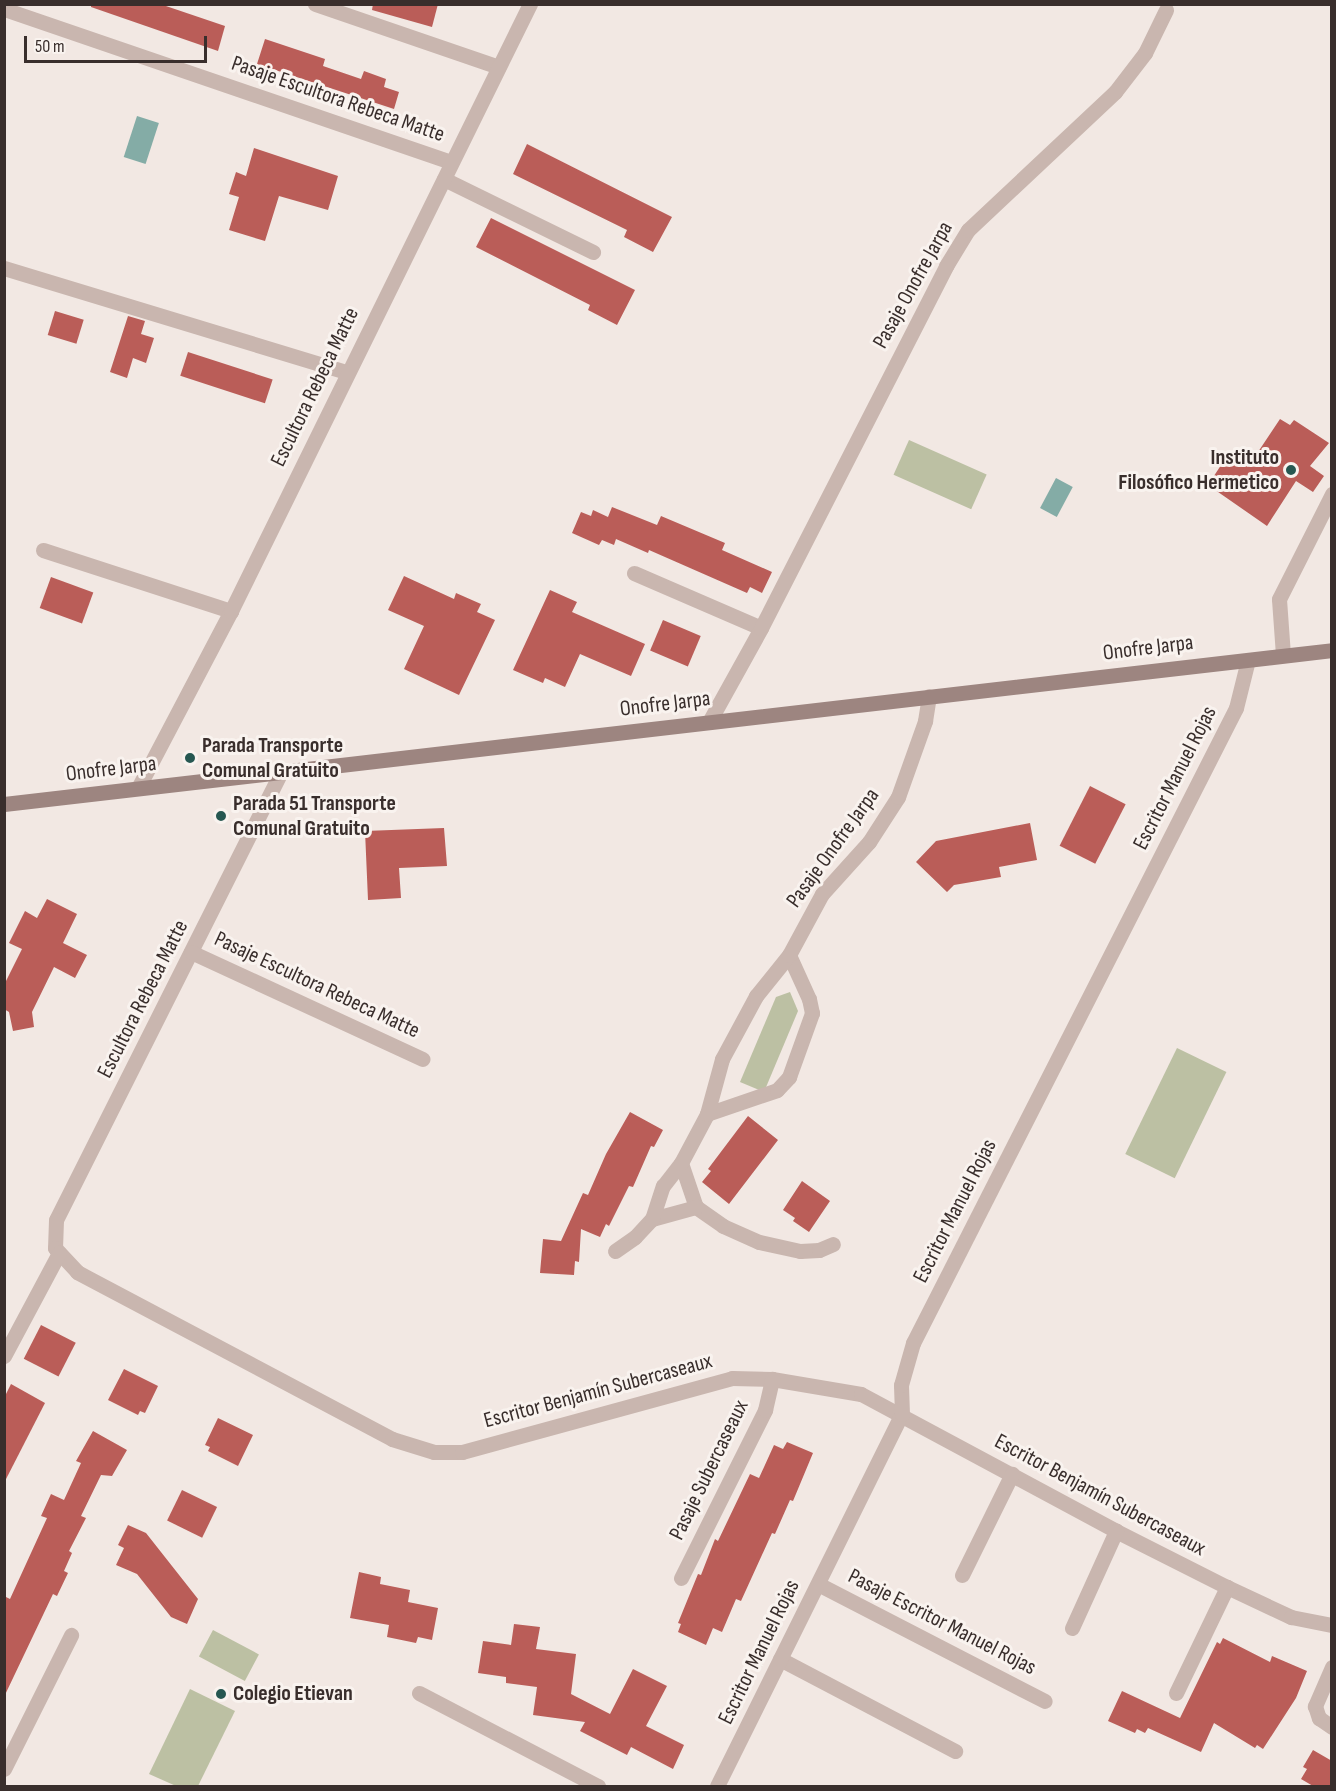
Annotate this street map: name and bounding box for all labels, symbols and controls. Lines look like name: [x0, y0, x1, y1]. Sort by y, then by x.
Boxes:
scale bar: [27, 24, 210, 62]
text: 50 m: [35, 36, 65, 57]
street label: Pasaje Escultora Rebeca Matte: [228, 50, 448, 148]
street label: Pasaje Onofre Jarpa: [867, 217, 959, 353]
street label: Escultora Rebeca Matte: [265, 303, 365, 471]
place label: Instituto Filosófico Hermetico: [1118, 444, 1279, 496]
marker: Instituto Filosófico Hermetico: [1284, 463, 1298, 477]
street label: Onofre Jarpa: [1101, 629, 1195, 667]
street label: Onofre Jarpa: [618, 685, 712, 723]
street label: Escritor Manuel Rojas: [1128, 702, 1222, 854]
place label: Parada Transporte Comunal Gratuito: [202, 732, 343, 784]
street label: Onofre Jarpa: [64, 750, 158, 788]
marker: Parada Transporte Comunal Gratuito: [183, 751, 197, 765]
street label: Pasaje Onofre Jarpa: [781, 783, 885, 913]
place label: Parada 51 Transporte Comunal Gratuito: [233, 790, 396, 842]
marker: Parada 51 Transporte Comunal Gratuito: [214, 809, 228, 823]
street label: Escultora Rebeca Matte: [92, 916, 194, 1082]
street label: Pasaje Escultora Rebeca Matte: [210, 926, 424, 1044]
street label: Escritor Manuel Rojas: [908, 1135, 1002, 1287]
street label: Escritor Benjamín Subercaseaux: [481, 1348, 715, 1434]
street label: Pasaje Subercaseaux: [664, 1396, 754, 1544]
street label: Escritor Benjamín Subercaseaux: [990, 1428, 1210, 1562]
street label: Pasaje Escritor Manuel Rojas: [844, 1563, 1040, 1681]
street label: Escritor Manuel Rojas: [713, 1575, 805, 1729]
place label: Colegio Etievan: [233, 1681, 353, 1707]
marker: Colegio Etievan: [214, 1687, 228, 1701]

